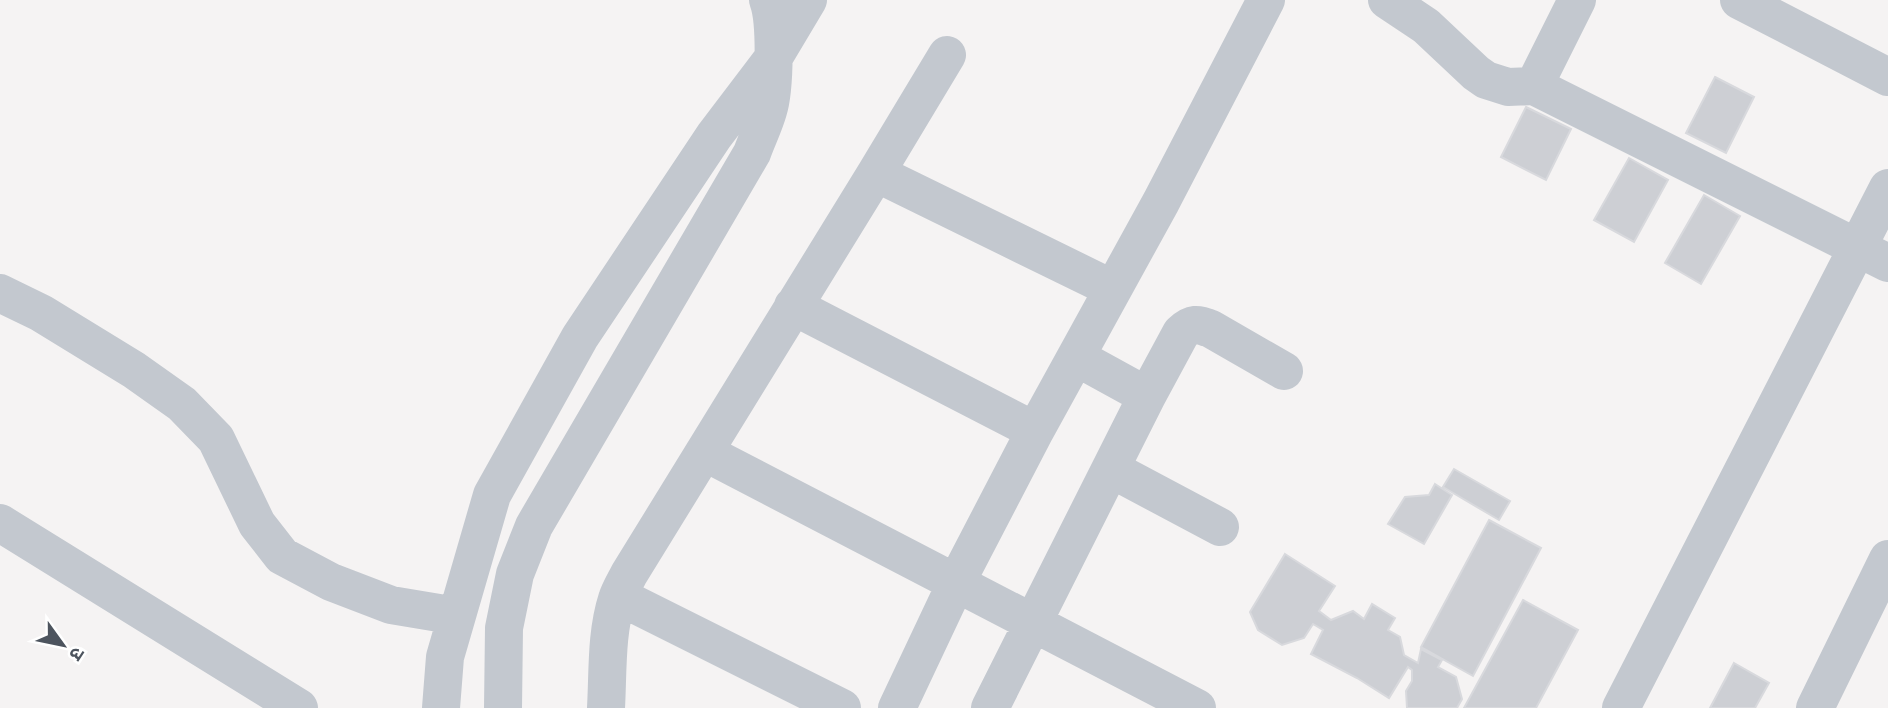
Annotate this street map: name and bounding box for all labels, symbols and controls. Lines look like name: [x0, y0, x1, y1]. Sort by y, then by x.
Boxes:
north arrow: [28, 610, 98, 680]
text: उ: [64, 643, 90, 666]

